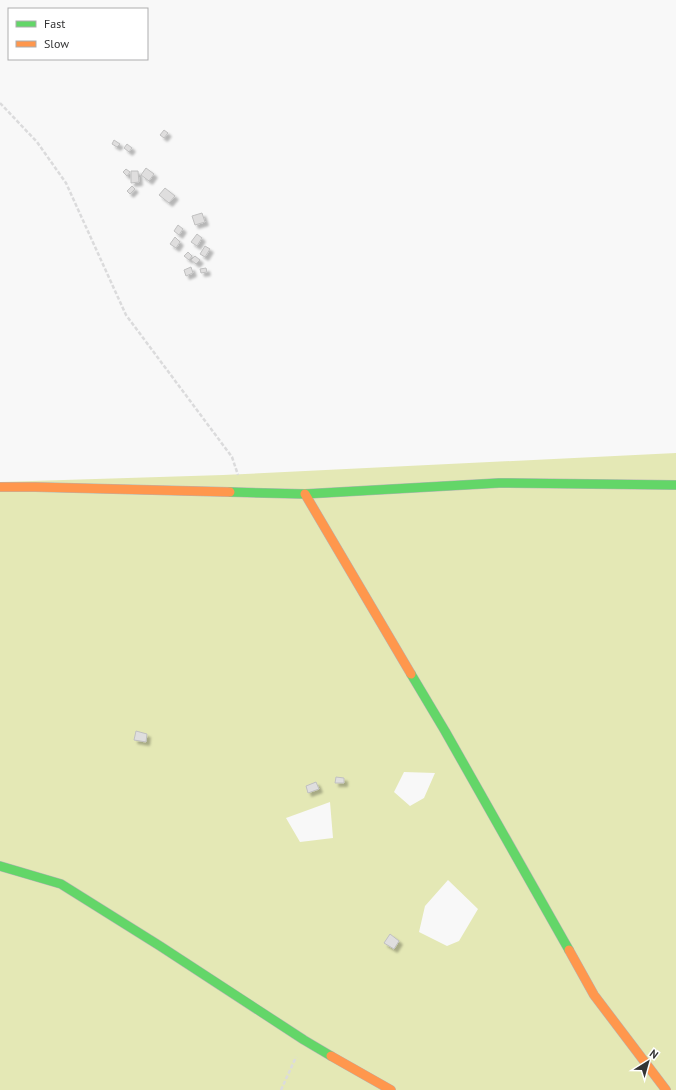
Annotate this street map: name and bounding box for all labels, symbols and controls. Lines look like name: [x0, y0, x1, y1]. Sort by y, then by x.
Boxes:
legend: [8, 8, 148, 60]
text: Fast: [44, 16, 65, 31]
text: Slow: [44, 36, 69, 51]
north arrow: [628, 1042, 668, 1082]
text: N: [647, 1046, 661, 1062]

